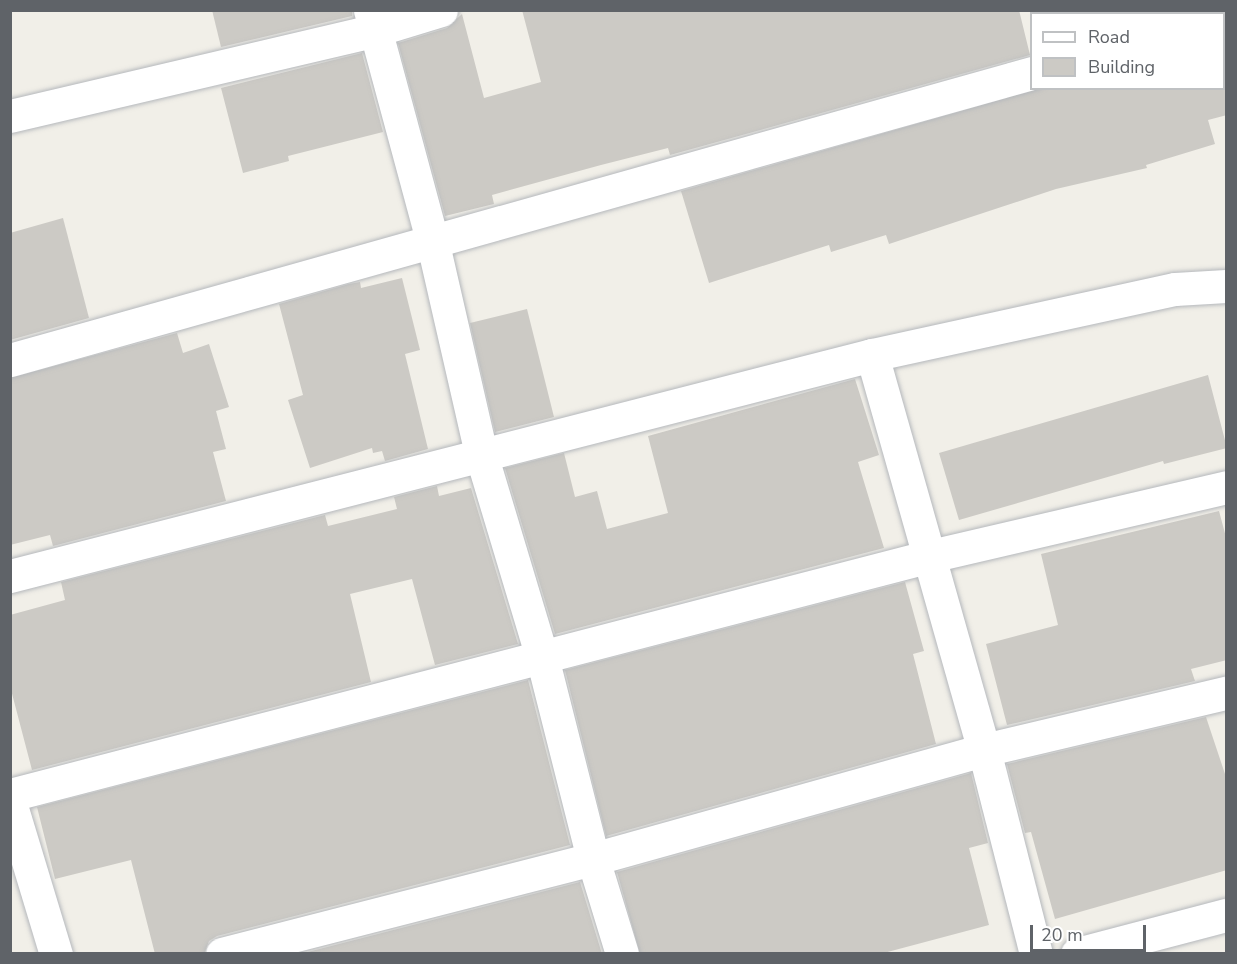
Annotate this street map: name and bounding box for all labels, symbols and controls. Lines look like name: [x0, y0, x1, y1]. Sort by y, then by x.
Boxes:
legend: [1030, 12, 1225, 90]
text: Road: [1088, 25, 1130, 49]
text: Building: [1088, 55, 1155, 79]
scale bar: [1033, 913, 1148, 951]
text: 20 m: [1041, 923, 1083, 947]

